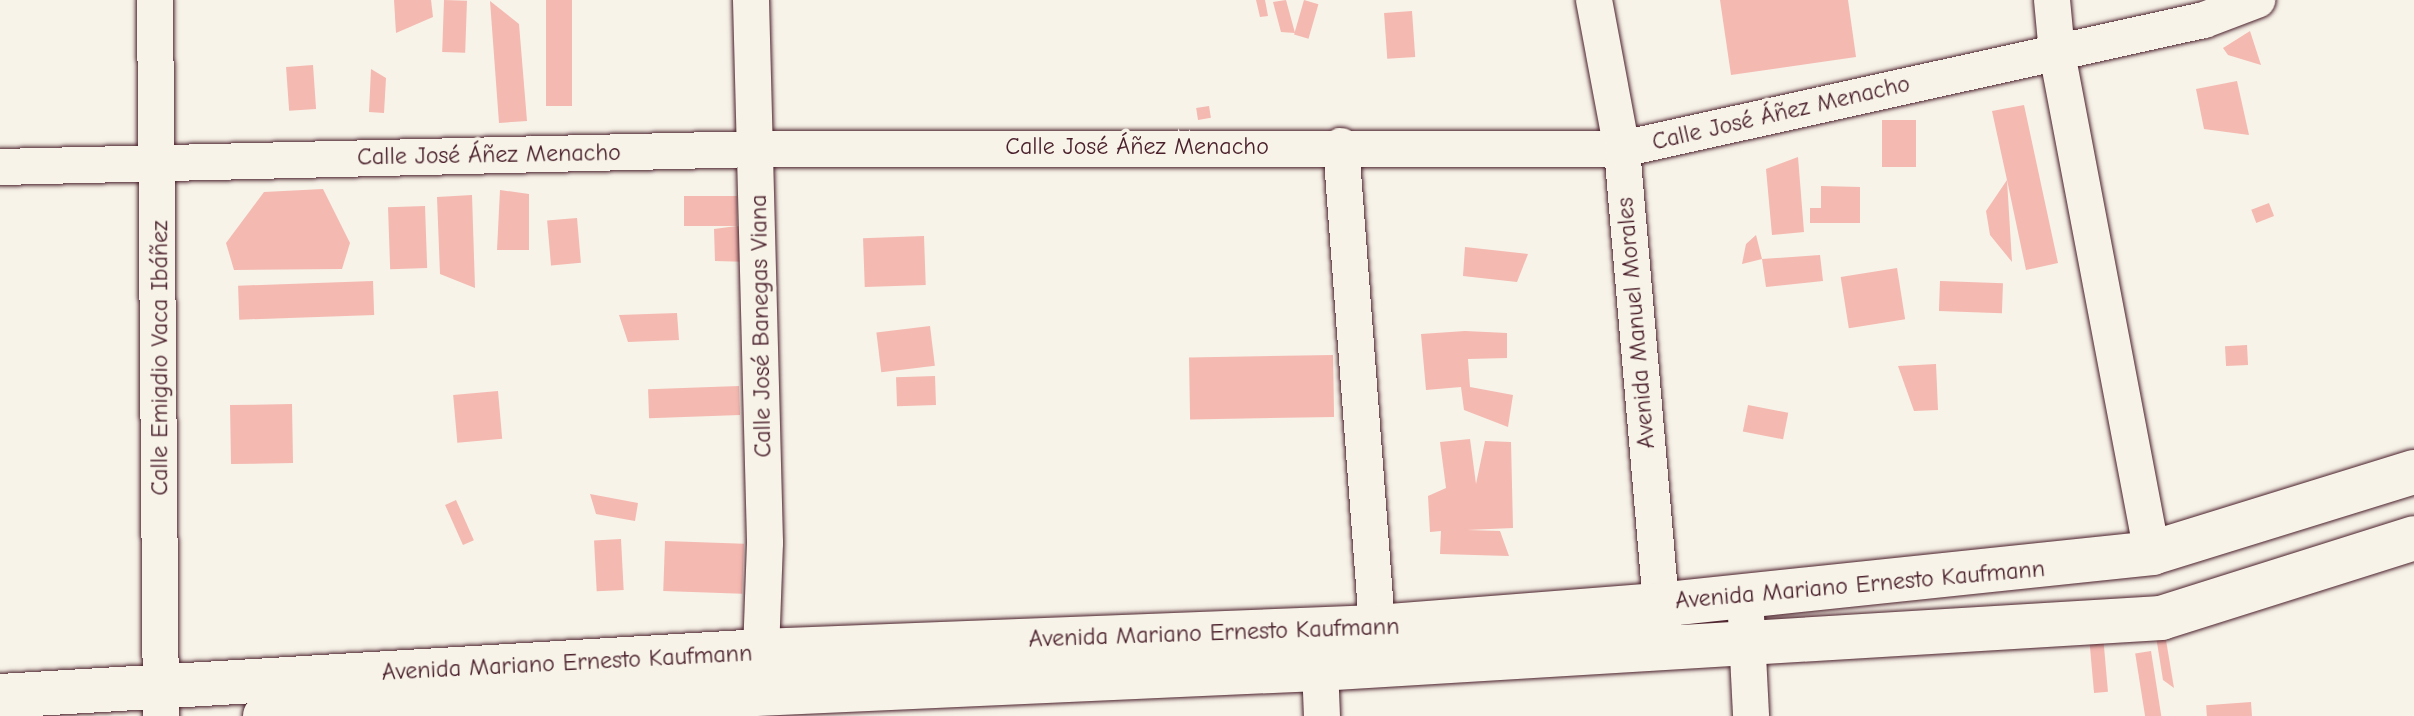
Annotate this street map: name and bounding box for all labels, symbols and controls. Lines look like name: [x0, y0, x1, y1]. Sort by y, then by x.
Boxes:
street label: Calle José Áñez Menacho: [1649, 69, 1913, 157]
street label: Calle José Áñez Menacho: [1005, 133, 1269, 161]
street label: Calle José Áñez Menacho: [357, 138, 621, 172]
street label: Calle José Banegas Viana: [744, 194, 778, 458]
street label: Avenida Manuel Morales: [1611, 196, 1661, 450]
street label: Calle Emigdio Vaca Ibáñez: [146, 220, 174, 496]
street label: Avenida Mariano Ernesto Kaufmann: [1674, 554, 2046, 616]
street label: Avenida Mariano Ernesto Kaufmann: [1028, 612, 1400, 654]
street label: Avenida Mariano Ernesto Kaufmann: [381, 639, 753, 687]

